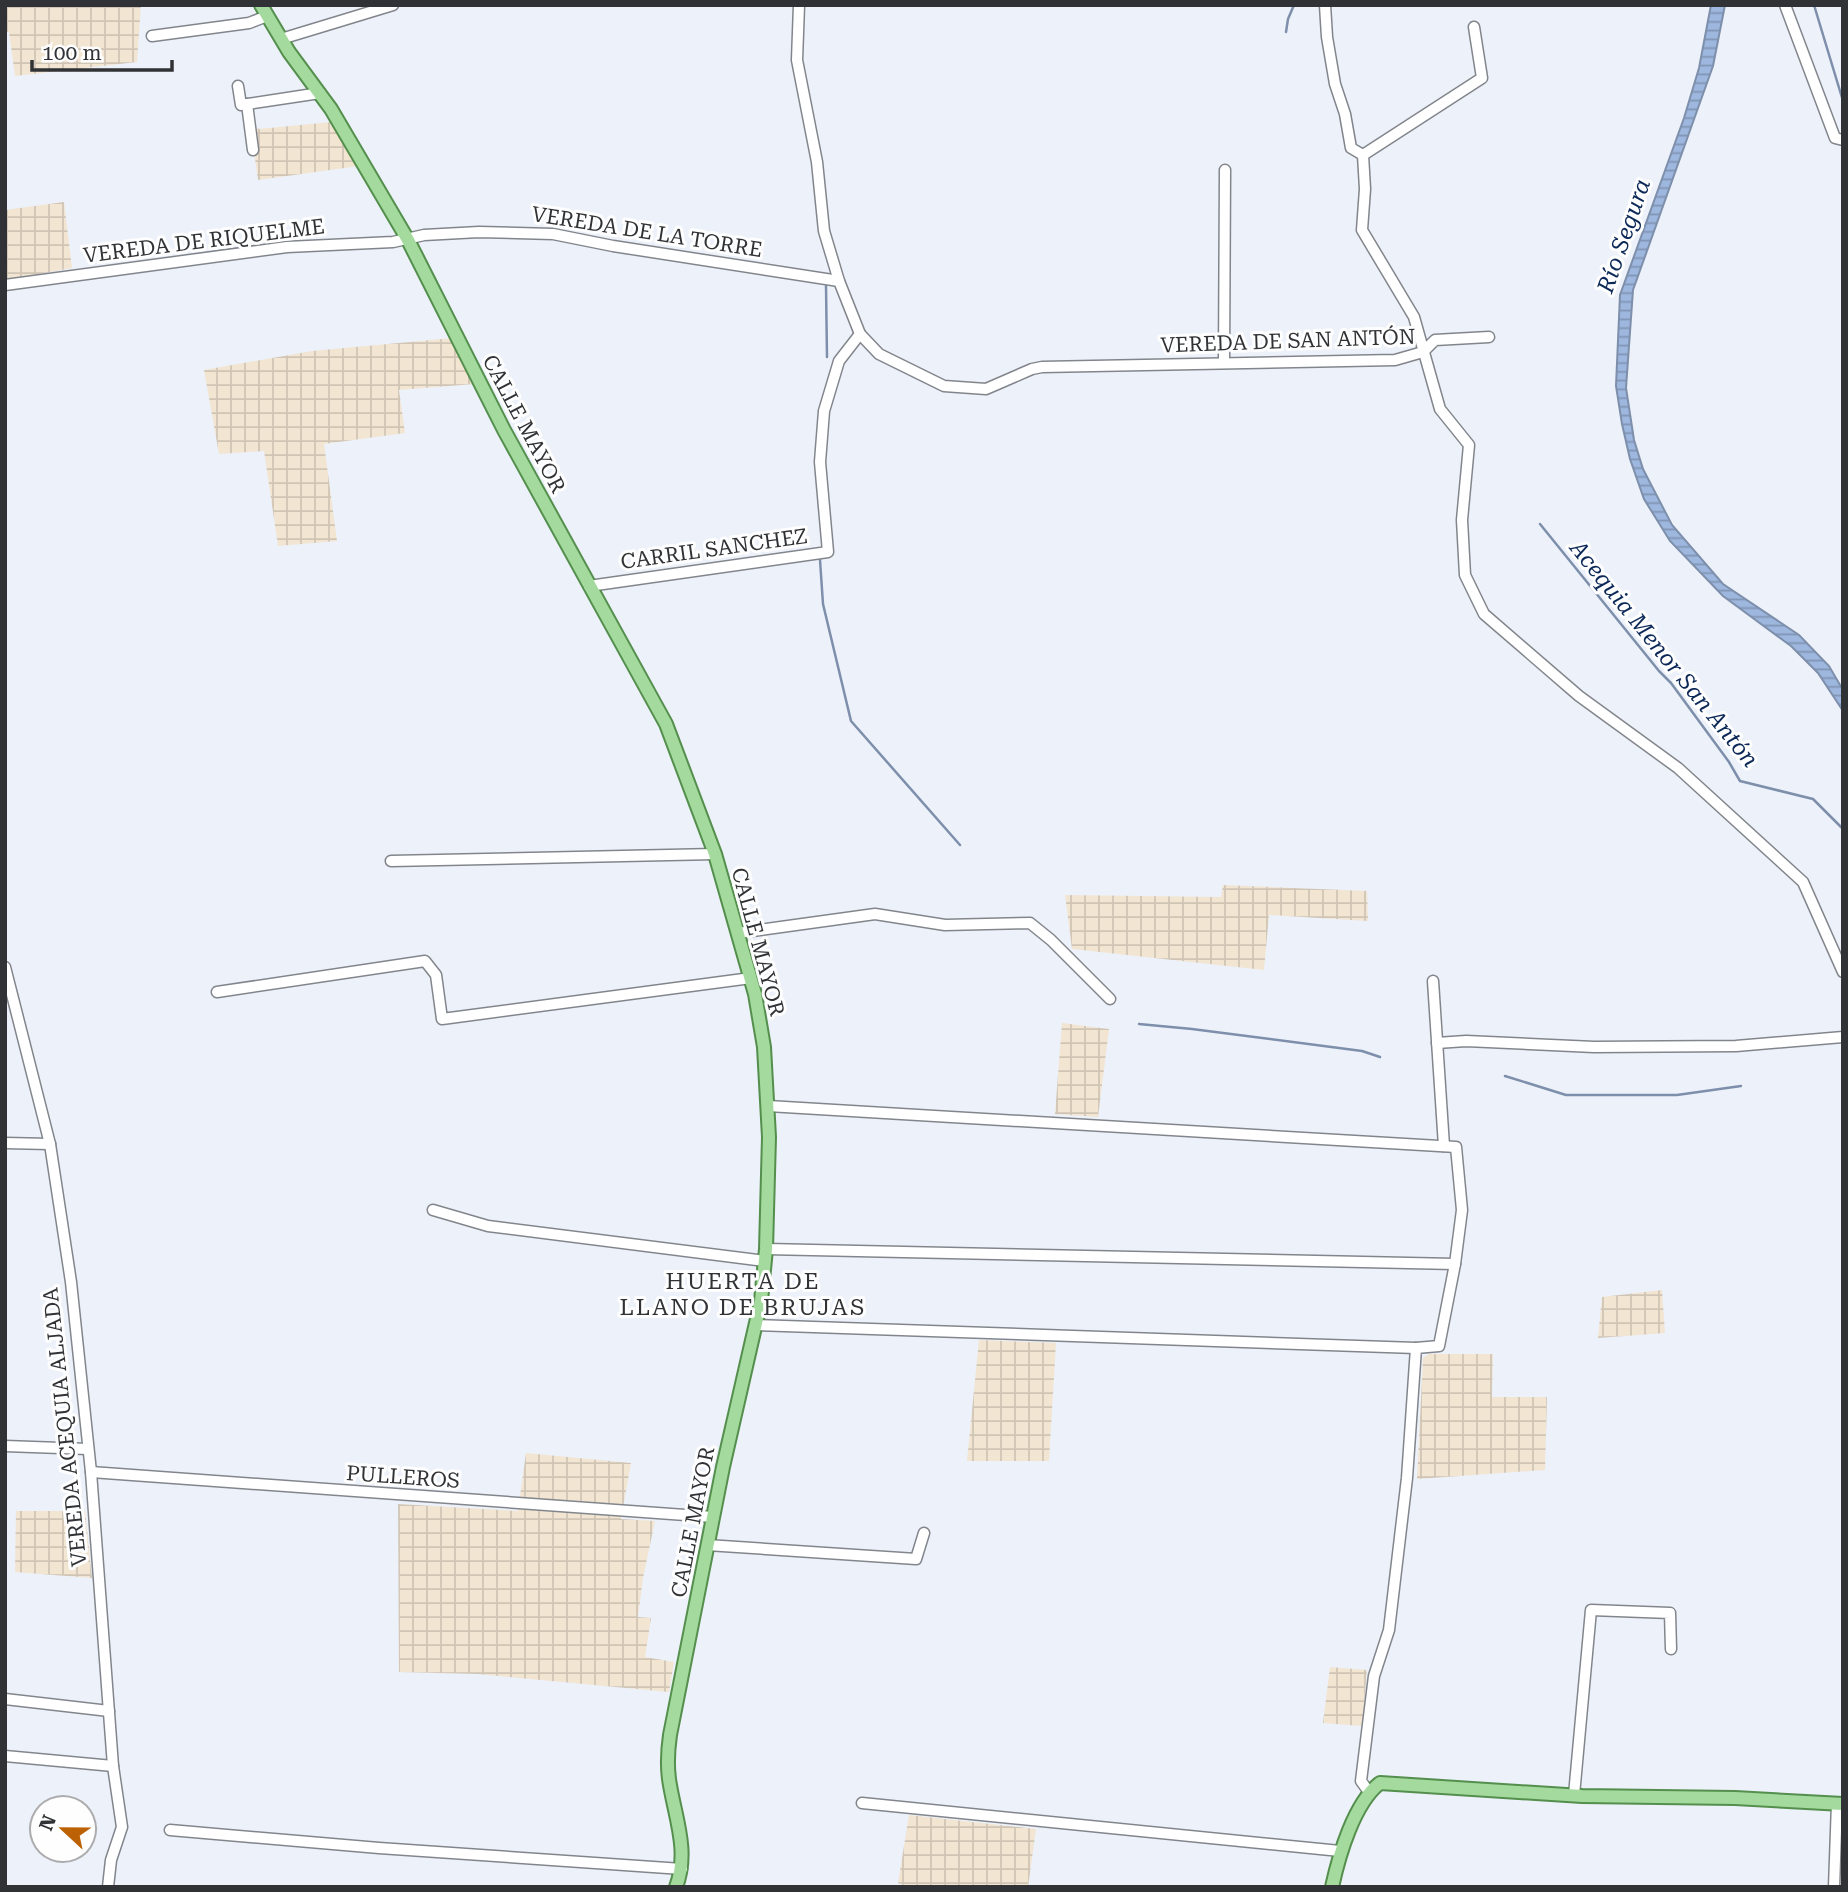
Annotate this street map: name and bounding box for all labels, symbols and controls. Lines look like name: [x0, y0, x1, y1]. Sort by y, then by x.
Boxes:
scale bar: [32, 28, 172, 72]
text: 100 m: [42, 41, 102, 65]
water label: Río Segura: [1592, 175, 1656, 297]
street label: VEREDA DE LA TORRE: [530, 202, 764, 262]
street label: VEREDA DE RIQUELME: [82, 214, 326, 268]
street label: VEREDA DE SAN ANTÓN: [1160, 324, 1416, 357]
street label: CALLE MAYOR: [478, 351, 571, 498]
street label: CARRIL SANCHEZ: [619, 524, 809, 574]
water label: Acequia Menor San Antón: [1563, 534, 1764, 773]
street label: CALLE MAYOR: [727, 865, 789, 1019]
district label: HUERTA DE LLANO DE BRUJAS: [620, 1268, 866, 1321]
street label: VEREDA ACEQUIA ALJADA: [38, 1286, 92, 1568]
street label: CALLE MAYOR: [667, 1444, 719, 1599]
street label: PULLEROS: [345, 1461, 461, 1493]
north arrow: [28, 1794, 98, 1864]
text: N: [34, 1811, 61, 1834]

